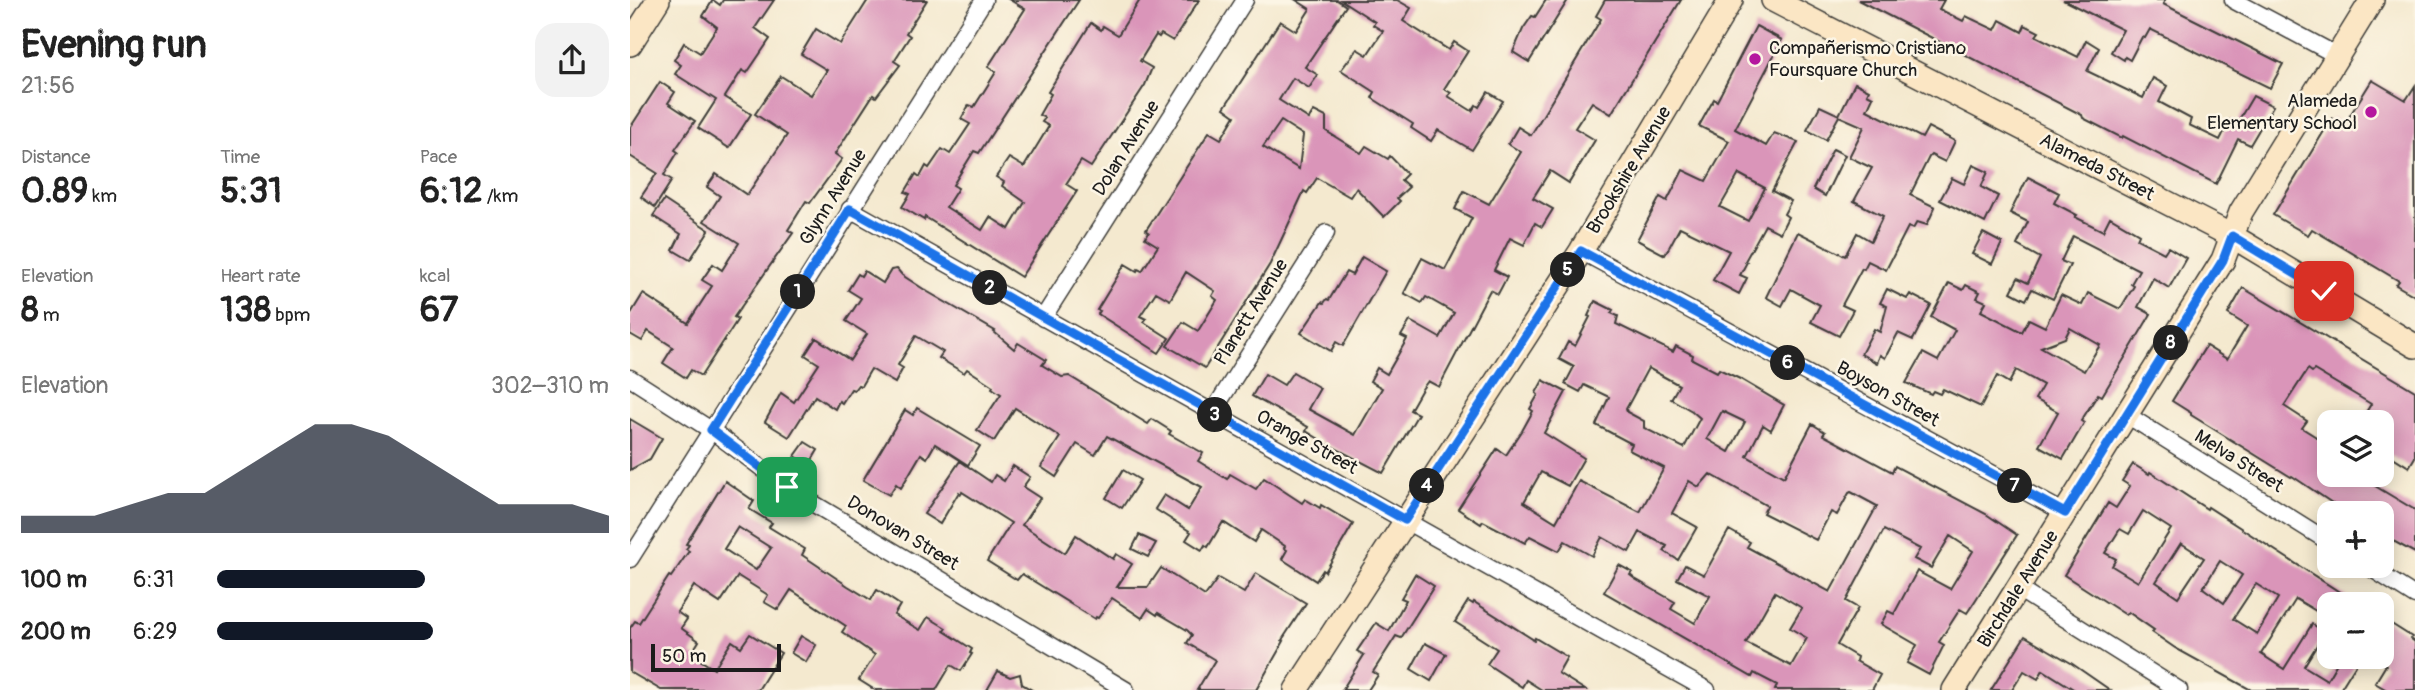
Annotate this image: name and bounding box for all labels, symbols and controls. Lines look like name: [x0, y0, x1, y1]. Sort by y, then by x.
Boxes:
text: Evening run: [21, 21, 207, 69]
button: share: [535, 23, 609, 97]
place label: Compañerismo Cristiano Foursquare Church: [1769, 36, 1966, 82]
marker: Compañerismo Cristiano Foursquare Church: [1747, 51, 1763, 67]
text: 21:56: [21, 71, 75, 100]
place label: Alameda Elementary School: [2207, 89, 2357, 135]
street label: Dolan Avenue: [1087, 95, 1165, 200]
street label: Brookshire Avenue: [1581, 101, 1677, 238]
marker: Alameda Elementary School: [2363, 104, 2379, 120]
street label: Alameda Street: [2036, 128, 2159, 206]
street label: Glynn Avenue: [794, 144, 872, 250]
text: Distance: [21, 145, 90, 169]
text: Time: [220, 145, 260, 169]
text: Pace: [420, 145, 457, 169]
text: 0.89: [21, 169, 88, 213]
text: 5:31: [220, 169, 282, 213]
text: 6:12: [420, 169, 483, 213]
text: km: [88, 184, 117, 208]
text: /km: [483, 184, 518, 208]
pin: 5: [1550, 252, 1586, 288]
street label: Planett Avenue: [1209, 254, 1294, 370]
text: 5: [1562, 257, 1573, 281]
pin: [2294, 261, 2354, 321]
text: Elevation: [21, 264, 93, 288]
text: Heart rate: [220, 264, 300, 288]
text: kcal: [420, 264, 451, 288]
pin: 2: [972, 270, 1008, 306]
icon: check: [2305, 272, 2343, 310]
pin: 1: [780, 274, 816, 310]
text: 2: [984, 275, 995, 299]
text: 1: [794, 279, 801, 303]
text: 8: [21, 288, 39, 332]
text: 138: [220, 288, 271, 332]
text: 67: [420, 288, 458, 332]
text: m: [39, 303, 60, 327]
text: bpm: [271, 303, 310, 327]
pin: 8: [2154, 326, 2188, 360]
text: 8: [2166, 330, 2175, 354]
pin: 6: [1770, 346, 1806, 380]
text: 6: [1782, 350, 1793, 374]
street label: Boyson Street: [1832, 356, 1944, 432]
text: Elevation: [21, 371, 109, 400]
text: 302–310 m: [491, 371, 609, 400]
pin: 3: [1198, 398, 1232, 432]
text: 3: [1209, 402, 1220, 426]
street label: Orange Street: [1252, 404, 1362, 480]
map controls: [2317, 410, 2394, 669]
button: layers: [2317, 410, 2394, 487]
street label: Melva Street: [2190, 424, 2288, 498]
pin: [757, 457, 817, 517]
icon: arrive: [768, 468, 806, 506]
pin: 4: [1410, 468, 1444, 504]
pin: 7: [1998, 468, 2032, 504]
text: 4: [1421, 473, 1432, 497]
text: 7: [2009, 473, 2020, 497]
street label: Donovan Street: [843, 490, 964, 576]
button: +: [2317, 501, 2394, 578]
street label: Birchdale Avenue: [1972, 525, 2064, 652]
text: 100 m: [21, 565, 87, 594]
text: 6:31: [133, 565, 174, 594]
button: −: [2317, 592, 2394, 669]
text: 200 m: [21, 617, 91, 646]
text: 6:29: [133, 617, 177, 646]
scale bar: [651, 641, 780, 673]
text: 50 m: [662, 644, 706, 668]

